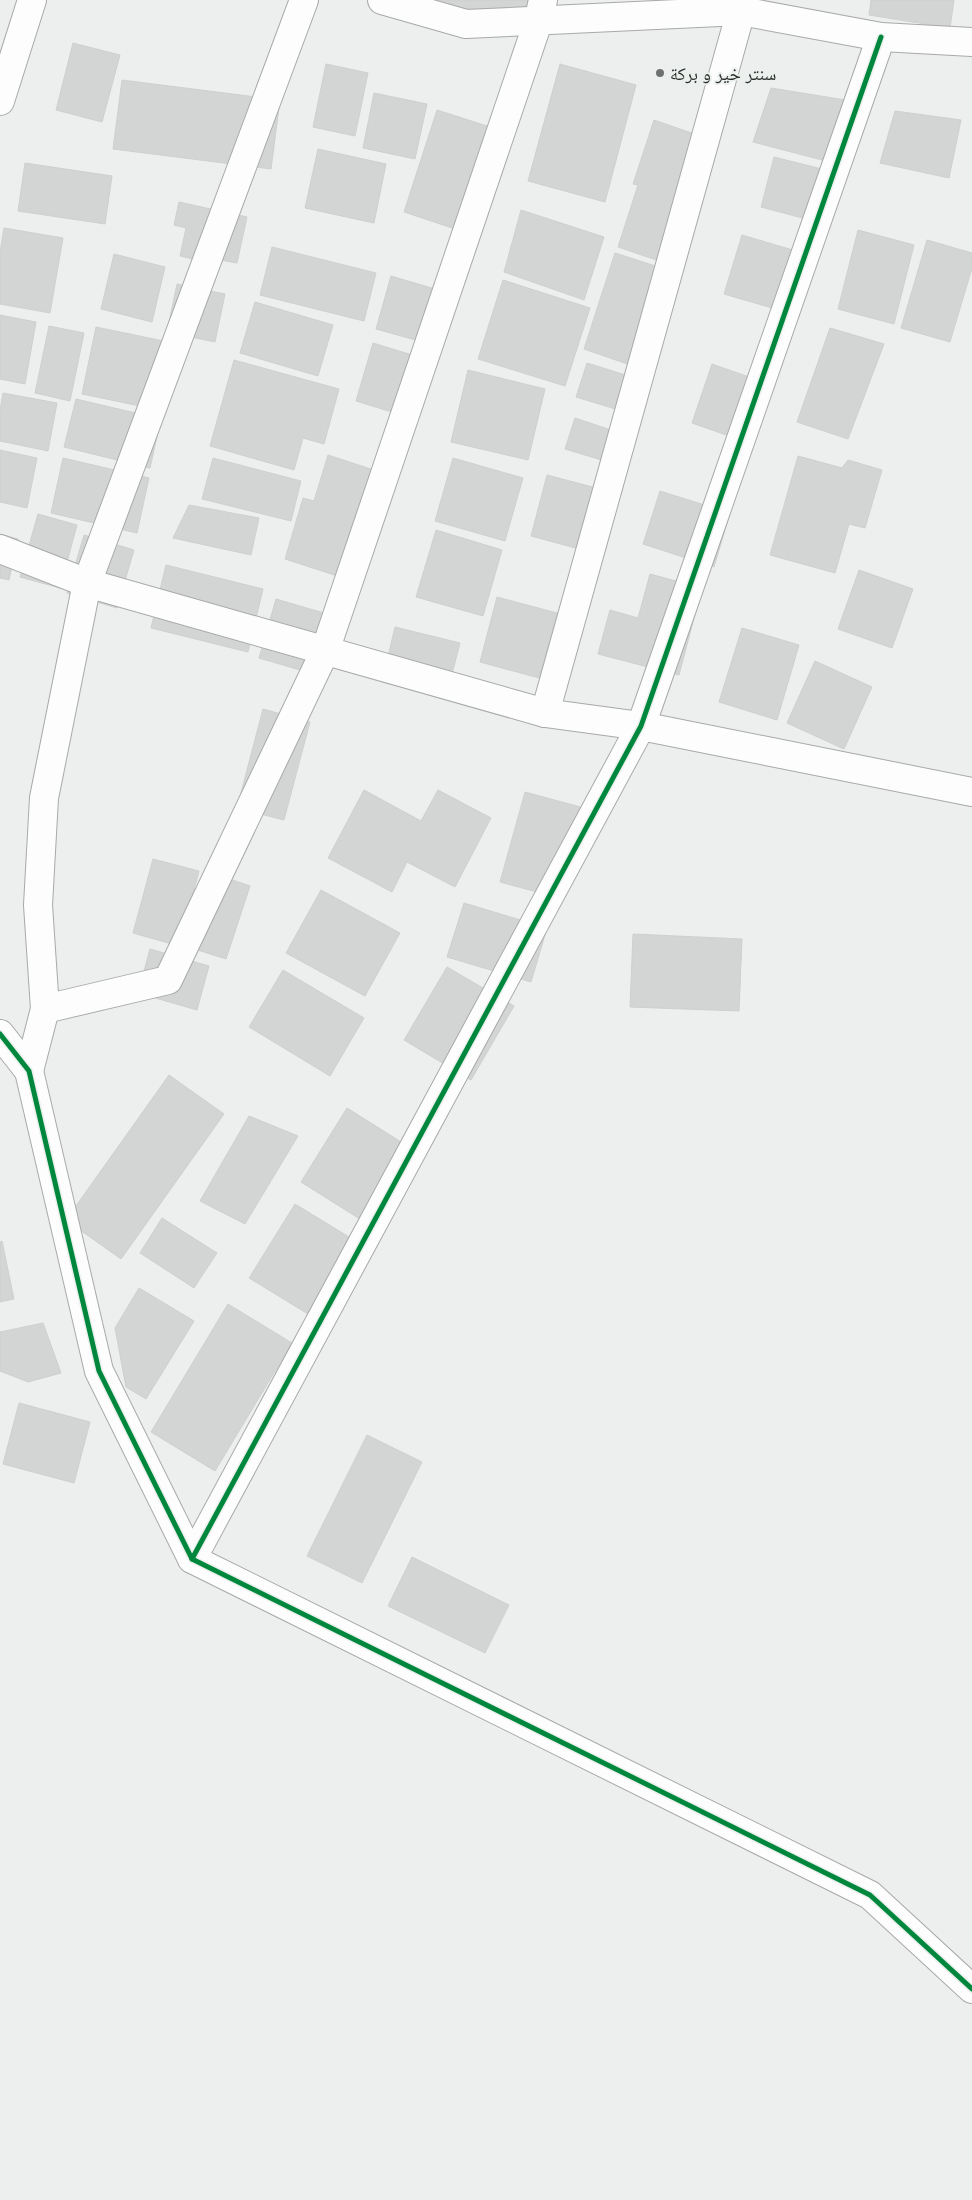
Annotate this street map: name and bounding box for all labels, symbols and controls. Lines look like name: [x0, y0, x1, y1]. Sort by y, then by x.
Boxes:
place label: سنتر خير و بركة: [670, 62, 776, 85]
marker: سنتر خير و بركة: [654, 67, 666, 79]

